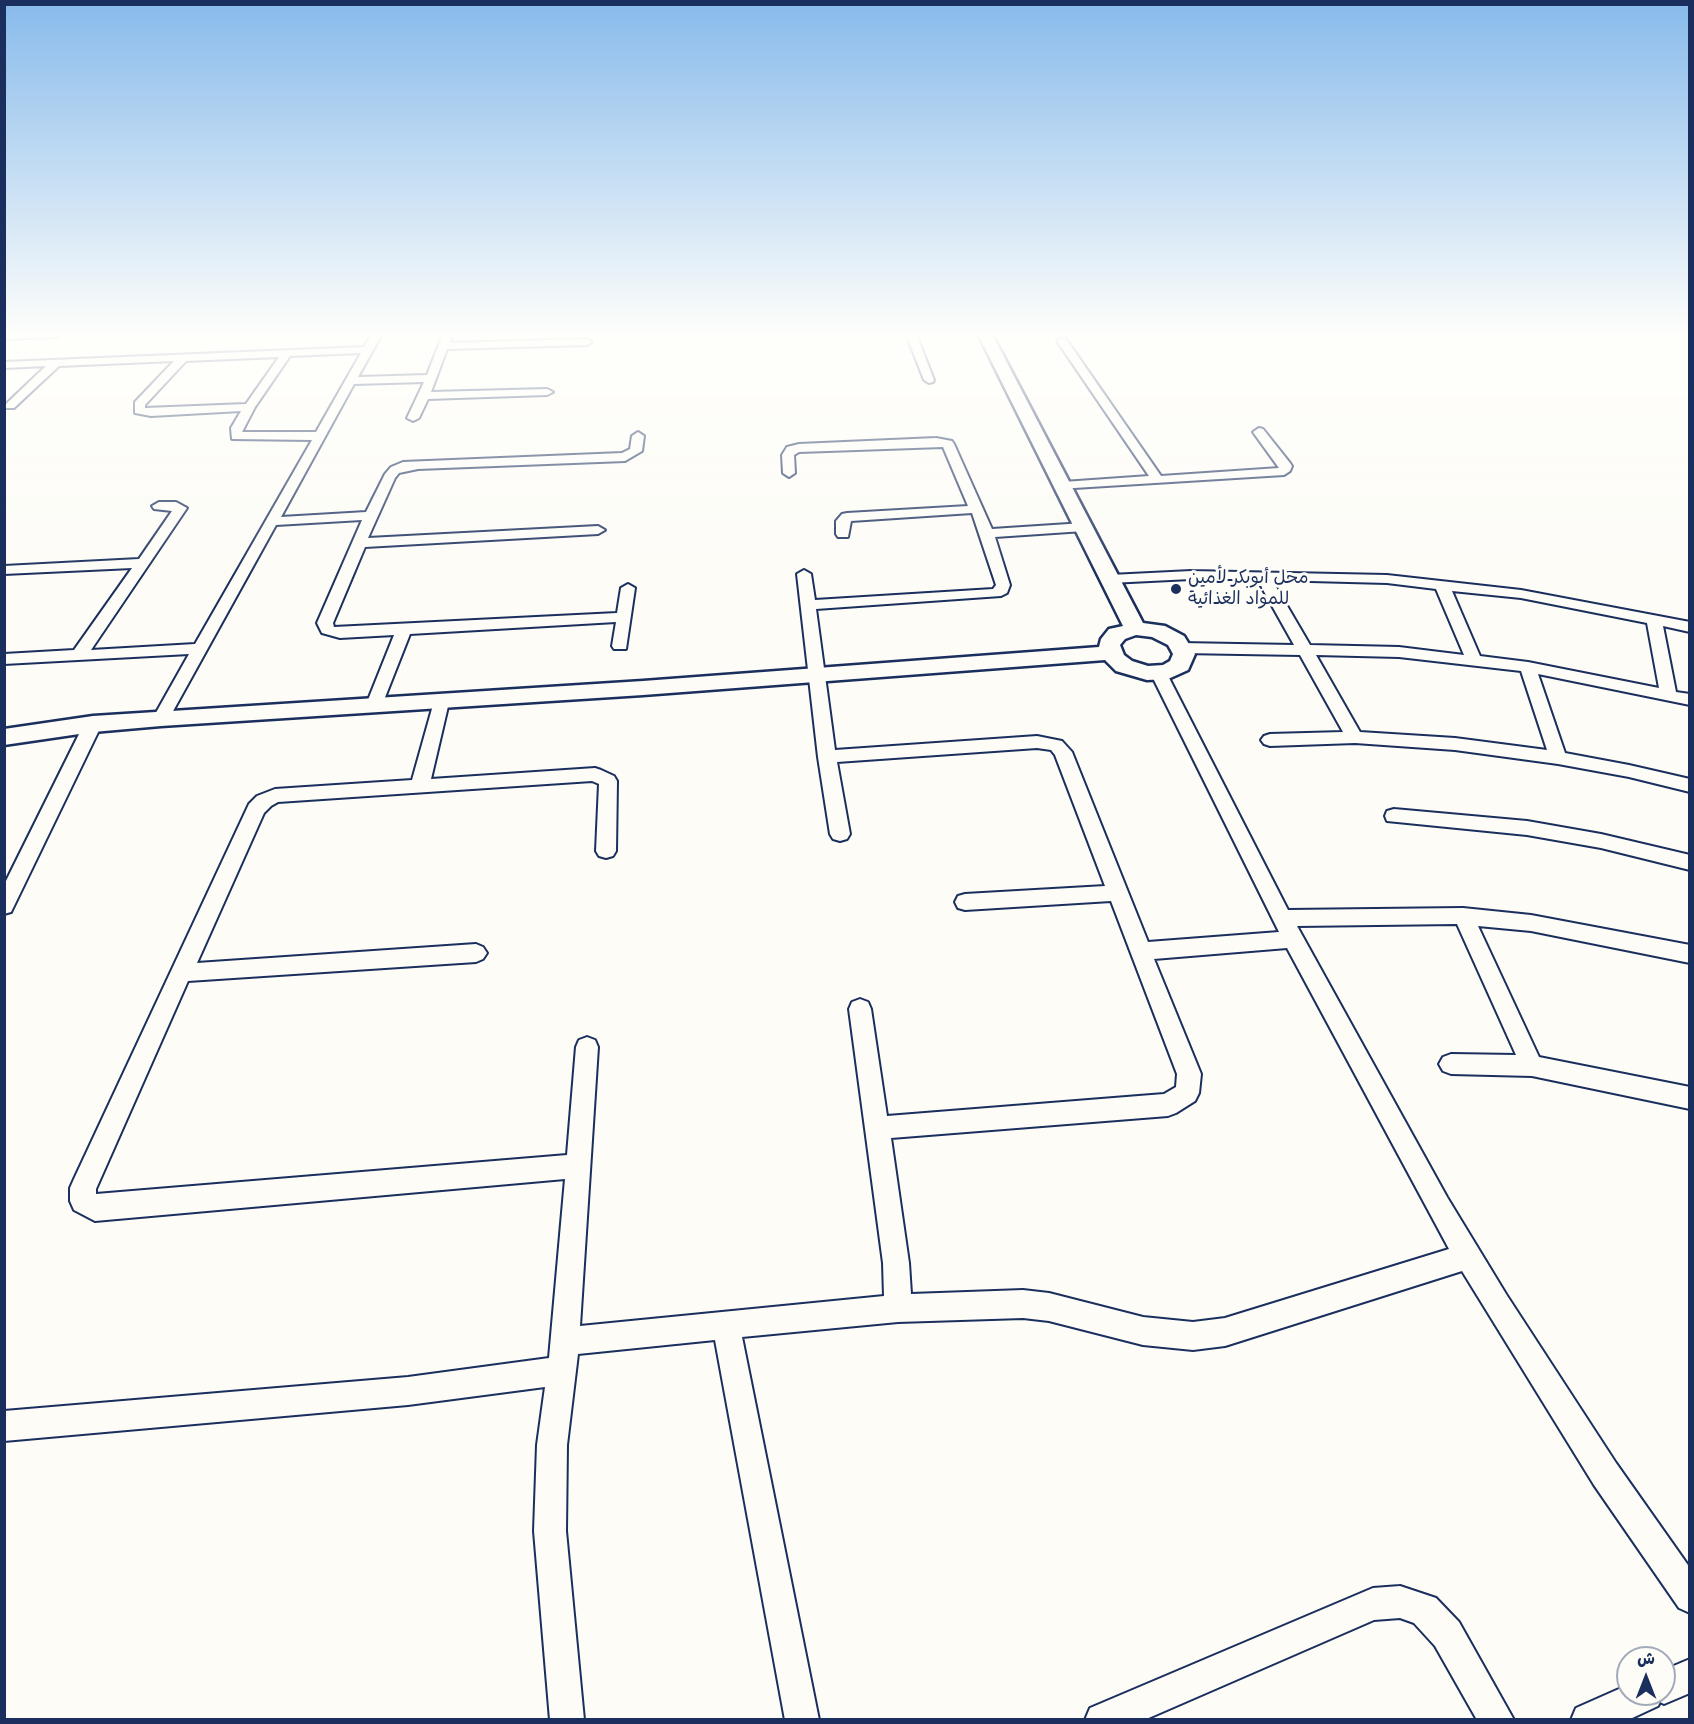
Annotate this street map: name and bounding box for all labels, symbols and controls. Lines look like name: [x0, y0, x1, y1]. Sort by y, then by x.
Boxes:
place label: محل أبوبكر لأمين للمواد الغذائية: [1188, 568, 1308, 610]
marker: محل أبوبكر لأمين للمواد الغذائية: [1169, 582, 1183, 596]
north arrow: [1616, 1646, 1676, 1706]
text: ش: [1637, 1649, 1655, 1670]

